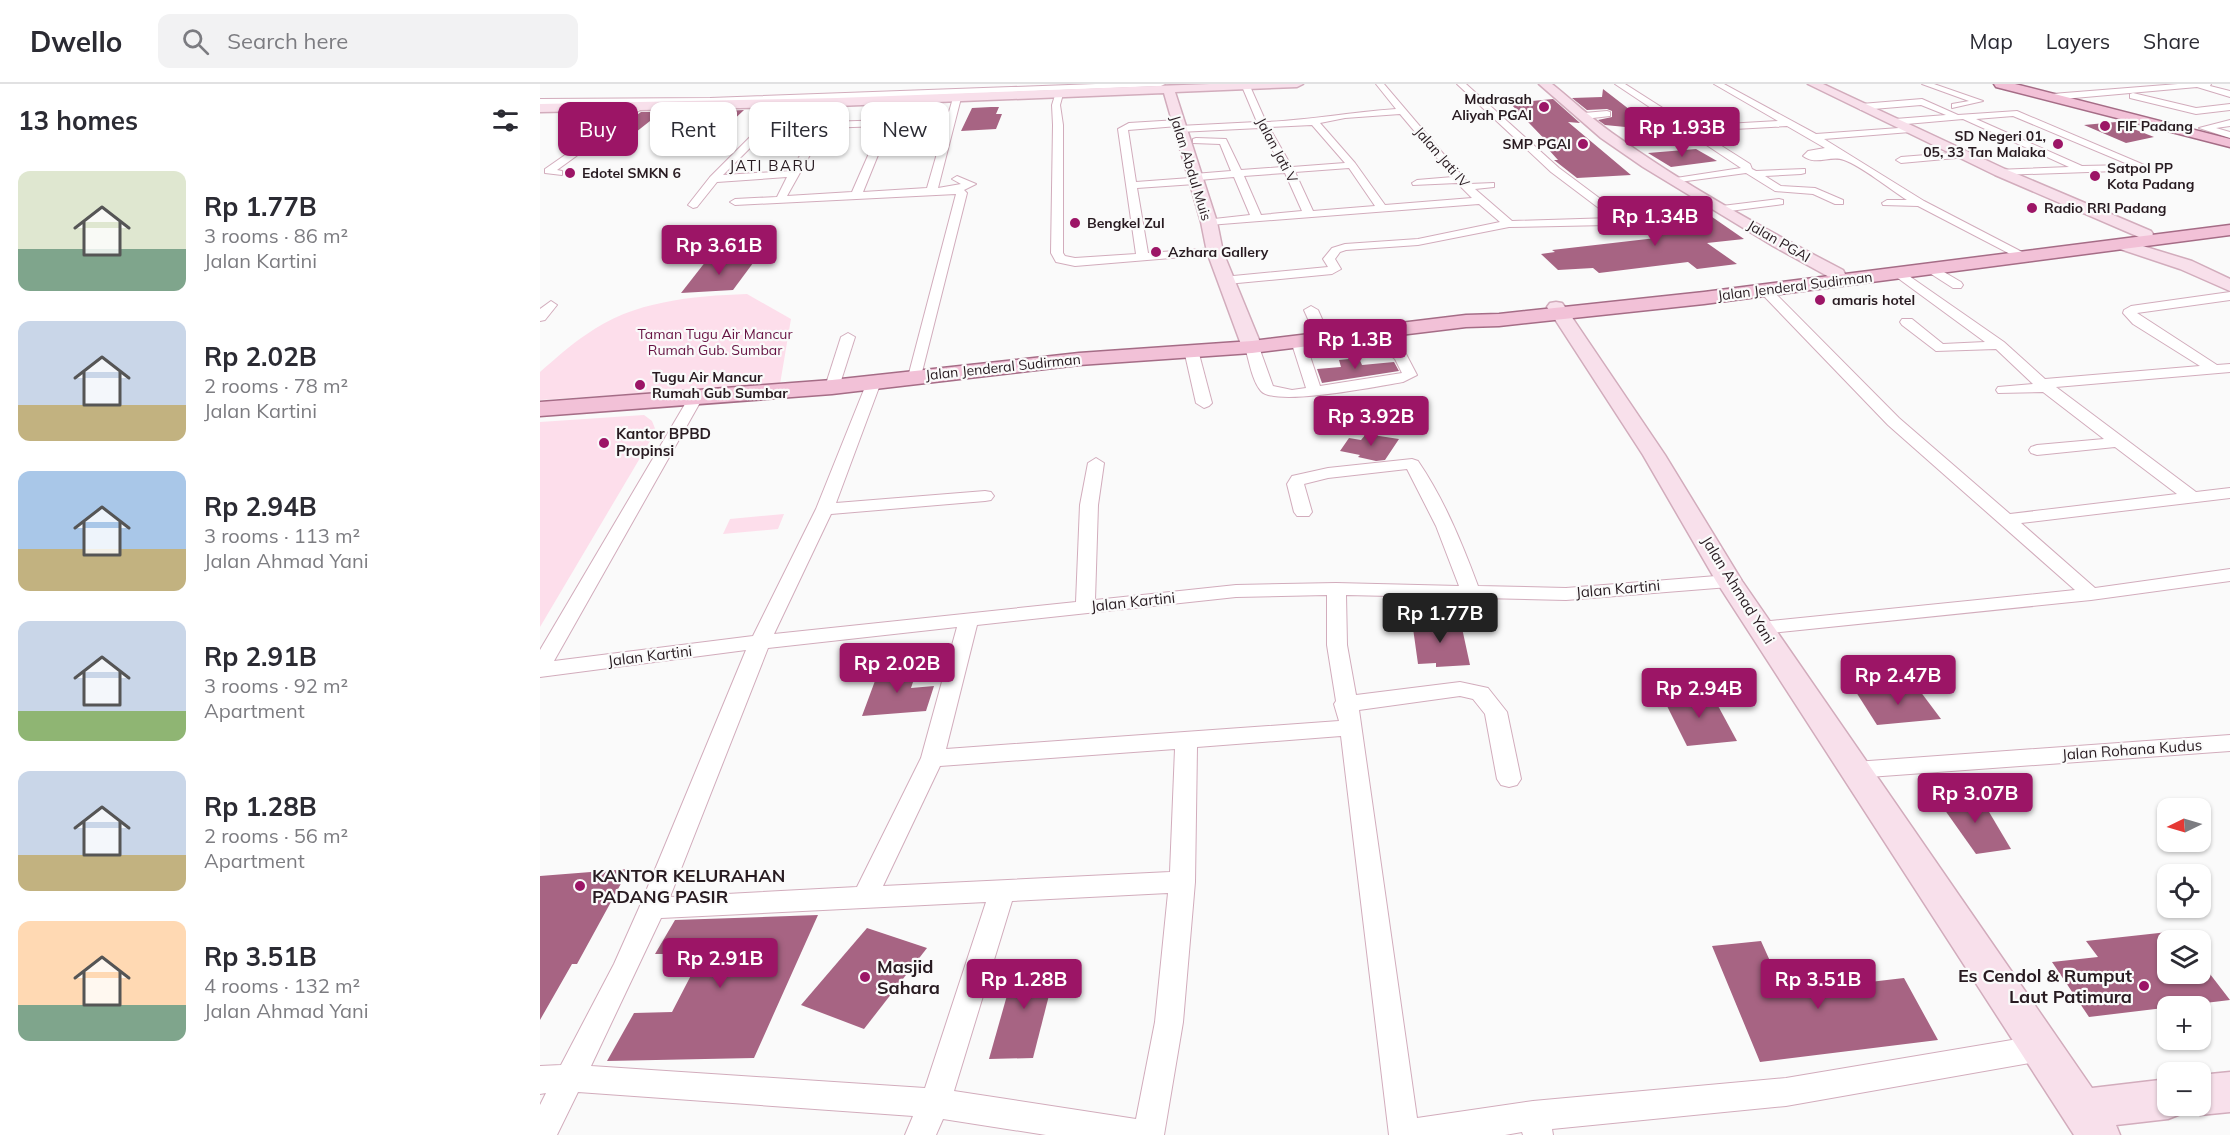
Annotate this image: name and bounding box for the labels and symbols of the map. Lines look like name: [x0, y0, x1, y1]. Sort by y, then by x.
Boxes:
place label: Madrasah Aliyah PGAI: [1452, 90, 1532, 124]
marker: Madrasah Aliyah PGAI: [1537, 100, 1551, 114]
pin: Rp 1.93B: [1620, 107, 1744, 158]
street label: Jalan Abdul Muis: [1166, 113, 1216, 223]
street label: Jalan Jati V: [1252, 114, 1302, 186]
place label: FIF Padang: [2117, 117, 2193, 135]
marker: FIF Padang: [2098, 119, 2112, 133]
street label: Jalan Jati IV: [1411, 123, 1474, 191]
place label: SD Negeri 01, 05, 33 Tan Malaka: [1923, 127, 2046, 161]
place label: SMP PGAI: [1503, 135, 1571, 153]
marker: SMP PGAI: [1576, 137, 1590, 151]
marker: SD Negeri 01, 05, 33 Tan Malaka: [2051, 137, 2065, 151]
district label: JATI BARU: [729, 156, 817, 175]
place label: Satpol PP Kota Padang: [2107, 159, 2194, 193]
place label: Edotel SMKN 6: [582, 164, 681, 182]
marker: Edotel SMKN 6: [563, 166, 577, 180]
marker: Satpol PP Kota Padang: [2088, 169, 2102, 183]
pin: Rp 1.34B: [1593, 196, 1717, 247]
place label: Radio RRI Padang: [2044, 199, 2167, 217]
marker: Radio RRI Padang: [2025, 201, 2039, 215]
place label: Bengkel Zul: [1087, 214, 1165, 232]
marker: Bengkel Zul: [1068, 216, 1082, 230]
street label: Jalan PGAI: [1744, 216, 1814, 266]
pin: Rp 3.61B: [657, 225, 781, 276]
place label: Azhara Gallery: [1168, 243, 1269, 261]
marker: Azhara Gallery: [1149, 245, 1163, 259]
street label: Jalan Jenderal Sudirman: [1717, 268, 1873, 304]
place label: amaris hotel: [1832, 291, 1915, 309]
marker: amaris hotel: [1813, 293, 1827, 307]
pin: Rp 1.3B: [1300, 319, 1410, 370]
park label: Taman Tugu Air Mancur Rumah Gub. Sumbar: [637, 325, 793, 359]
street label: Jalan Jenderal Sudirman: [925, 350, 1081, 384]
place label: Tugu Air Mancur Rumah Gub Sumbar: [652, 368, 788, 402]
marker: Tugu Air Mancur Rumah Gub Sumbar: [633, 378, 647, 392]
pin: Rp 3.92B: [1309, 396, 1433, 447]
place label: Kantor BPBD Propinsi: [616, 424, 711, 460]
marker: Kantor BPBD Propinsi: [597, 436, 611, 450]
street label: Jalan Ahmad Yani: [1698, 532, 1779, 647]
street label: Jalan Kartini: [1575, 575, 1661, 602]
street label: Jalan Kartini: [1090, 588, 1176, 615]
pin: Rp 1.77B: [1378, 593, 1502, 644]
street label: Jalan Kartini: [607, 641, 693, 670]
pin: Rp 2.02B: [835, 643, 959, 694]
pin: Rp 2.47B: [1836, 655, 1960, 706]
pin: Rp 2.94B: [1637, 668, 1761, 719]
street label: Jalan Rohana Kudus: [2061, 735, 2203, 764]
pin: Rp 3.07B: [1913, 773, 2037, 824]
north arrow: [2157, 798, 2211, 852]
place label: KANTOR KELURAHAN PADANG PASIR: [592, 864, 785, 908]
marker: KANTOR KELURAHAN PADANG PASIR: [573, 879, 587, 893]
pin: Rp 2.91B: [658, 938, 782, 989]
place label: Masjid Sahara: [877, 955, 940, 999]
pin: Rp 1.28B: [962, 959, 1086, 1010]
pin: Rp 3.51B: [1756, 959, 1880, 1010]
place label: Es Cendol & Rumput Laut Patimura: [1958, 964, 2132, 1008]
marker: Masjid Sahara: [858, 970, 872, 984]
marker: Es Cendol & Rumput Laut Patimura: [2137, 979, 2151, 993]

